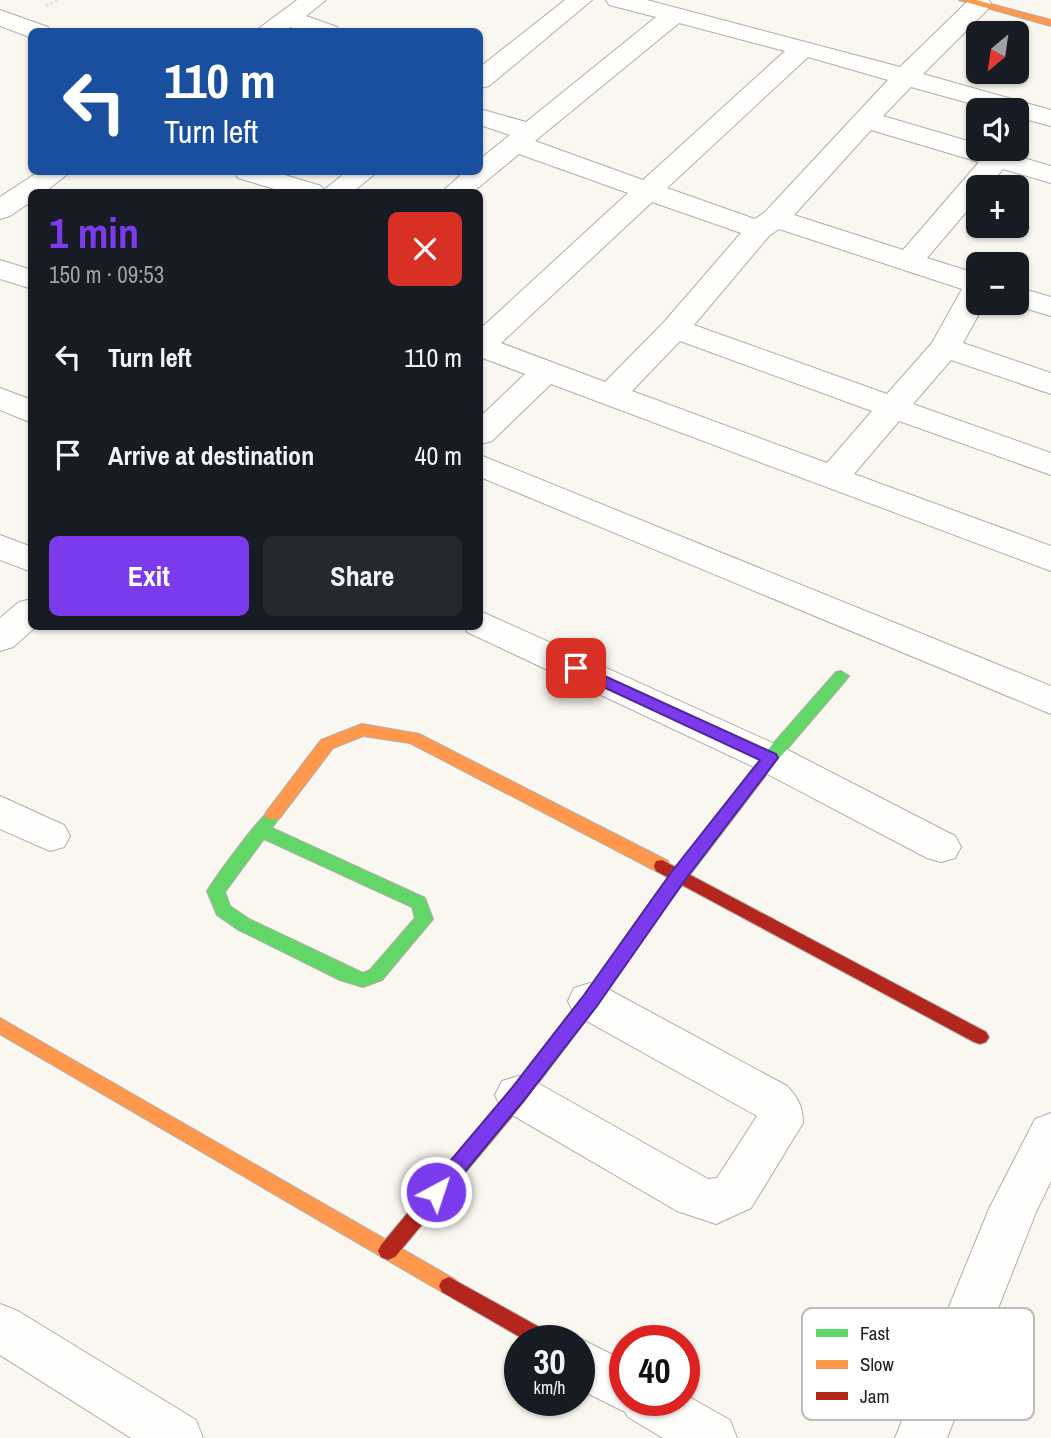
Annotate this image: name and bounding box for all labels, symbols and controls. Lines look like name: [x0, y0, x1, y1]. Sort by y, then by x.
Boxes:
north arrow: [966, 21, 1029, 84]
map controls: [966, 21, 1029, 315]
text: 110 m: [164, 47, 276, 113]
icon: left: [49, 56, 140, 147]
button: sound: [966, 98, 1029, 161]
text: Turn left: [164, 110, 258, 153]
button: +: [966, 175, 1029, 238]
text: 1 min: [49, 205, 139, 261]
button: close: [388, 212, 462, 286]
button: −: [966, 252, 1029, 315]
text: 150 m · 09:53: [49, 259, 164, 290]
icon: left: [49, 338, 87, 376]
text: Turn left: [108, 340, 192, 375]
text: 110 m: [404, 340, 462, 375]
icon: arrive: [49, 436, 87, 474]
text: Arrive at destination: [108, 438, 314, 473]
text: 40 m: [415, 438, 462, 473]
button: Exit: [49, 536, 249, 616]
button: Share: [263, 536, 462, 616]
pin: [546, 638, 606, 698]
icon: arrive: [557, 649, 595, 687]
position arrow: [399, 1155, 473, 1229]
legend: [802, 1308, 1034, 1420]
text: Fast: [860, 1320, 890, 1346]
speed limit sign: 40: [609, 1325, 700, 1416]
text: 30: [534, 1338, 565, 1385]
text: Slow: [860, 1351, 895, 1377]
text: km/h: [534, 1375, 566, 1400]
text: Jam: [860, 1383, 889, 1409]

